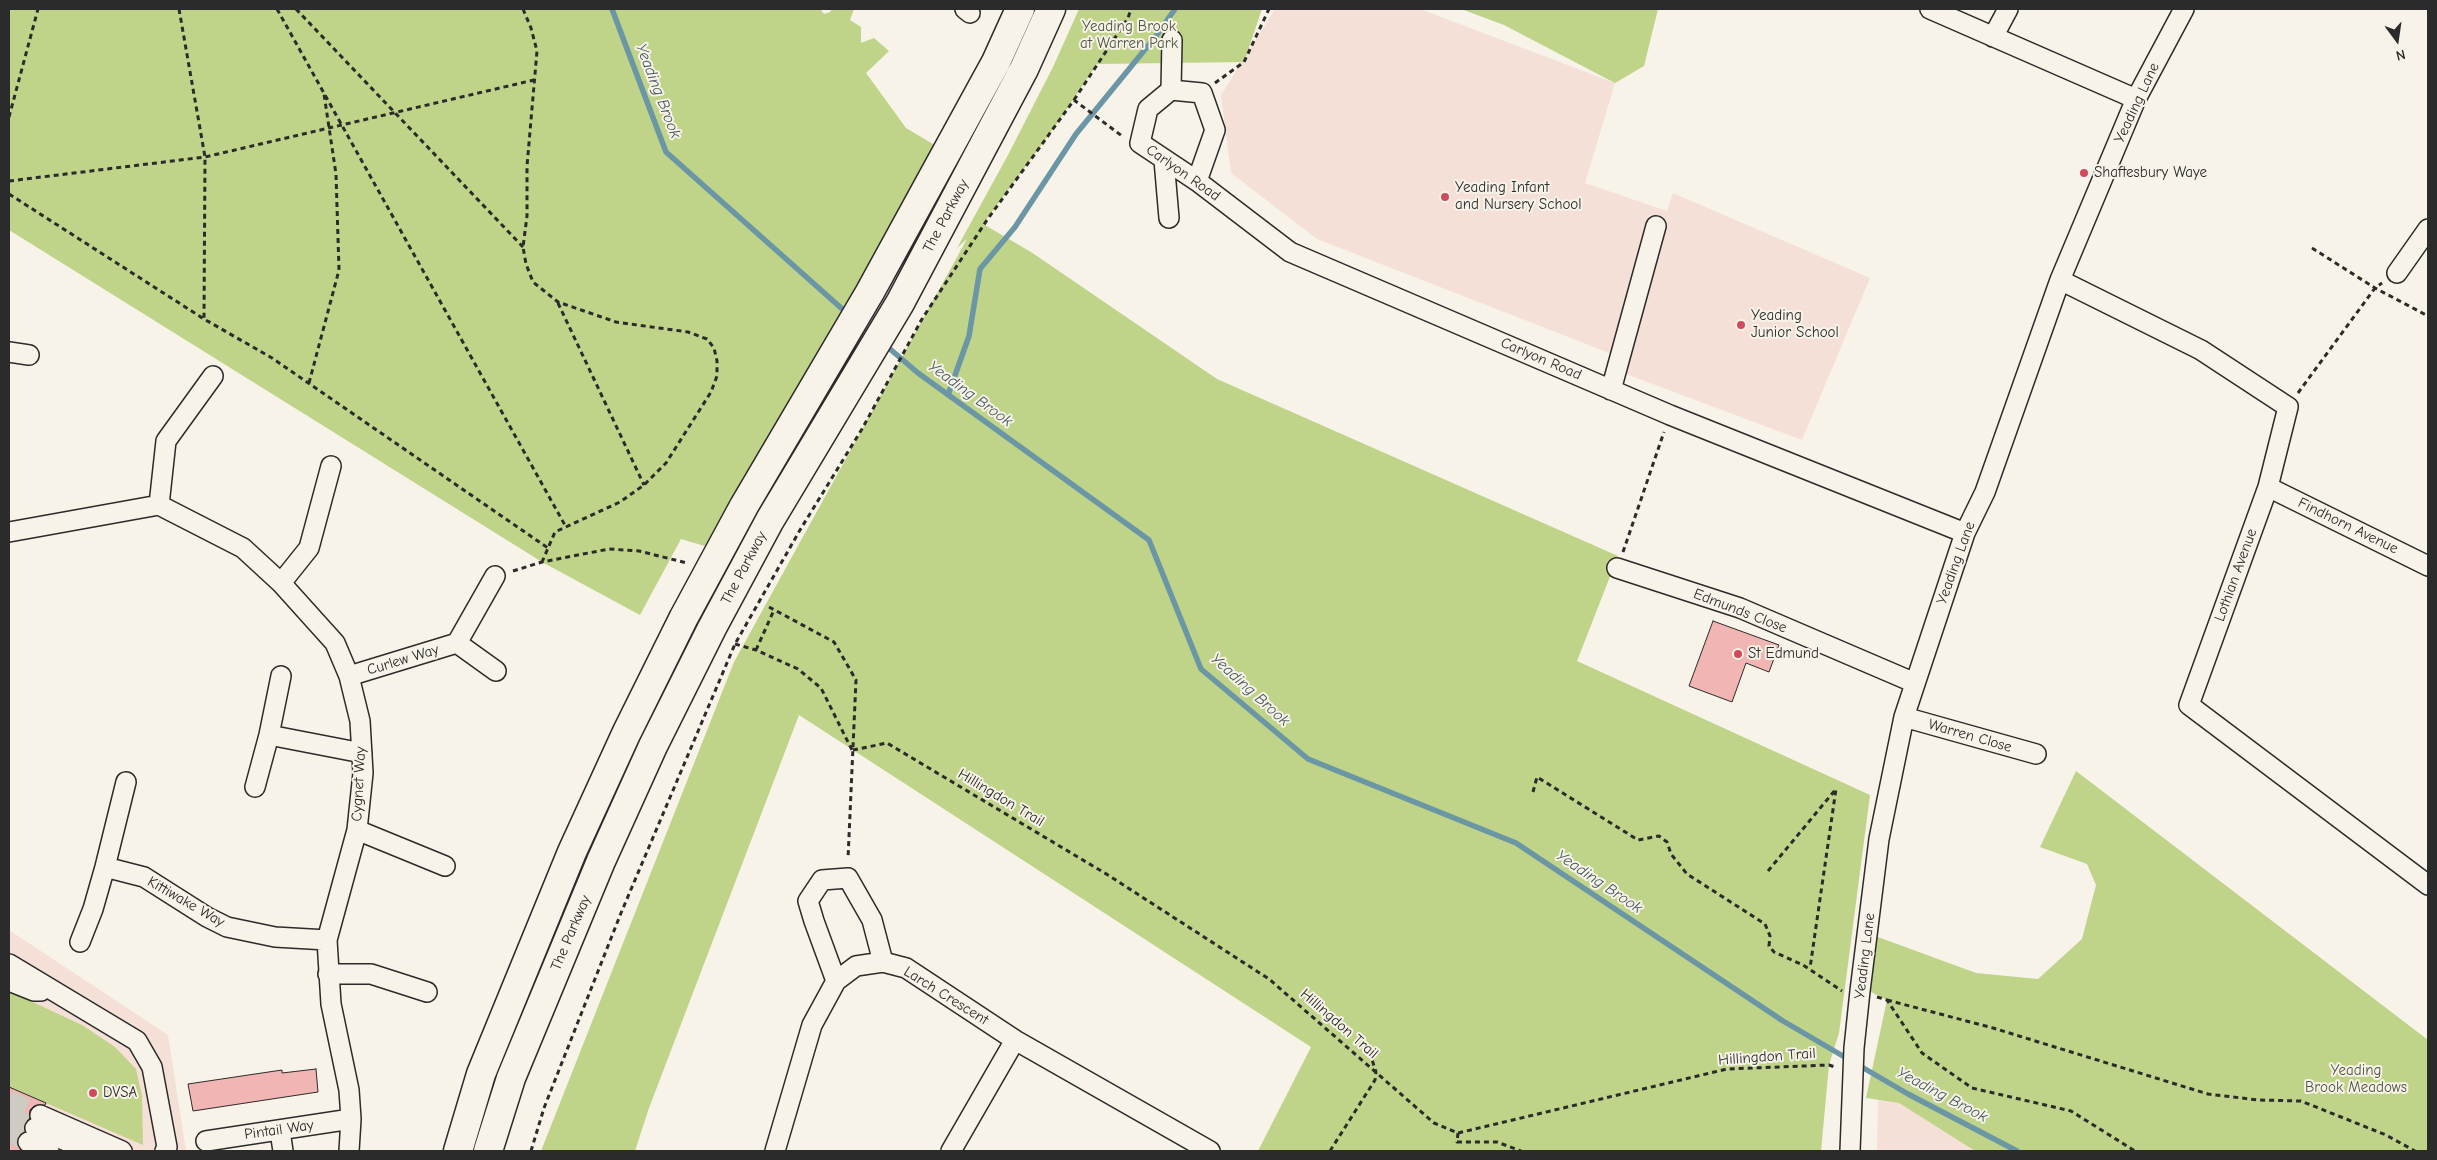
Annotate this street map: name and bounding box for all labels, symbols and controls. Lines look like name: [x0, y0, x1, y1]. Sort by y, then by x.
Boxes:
north arrow: [2372, 15, 2422, 65]
park label: Yeading Brook at Warren Park: [1080, 18, 1178, 53]
water label: Yeading Brook: [631, 41, 685, 141]
text: N: [2394, 46, 2407, 64]
street label: Yeading Lane: [2111, 60, 2163, 146]
street label: Carlyon Road: [1142, 141, 1224, 205]
place label: Shaftesbury Waye: [2094, 164, 2207, 182]
marker: Shaftesbury Waye: [2078, 167, 2090, 179]
street label: The Parkway: [919, 176, 973, 256]
place label: Yeading Infant and Nursery School: [1455, 179, 1582, 214]
marker: Yeading Infant and Nursery School: [1439, 191, 1451, 203]
place label: Yeading Junior School: [1751, 307, 1839, 342]
marker: Yeading Junior School: [1735, 319, 1747, 331]
street label: Carlyon Road: [1498, 334, 1584, 384]
water label: Yeading Brook: [924, 357, 1016, 431]
street label: Findhorn Avenue: [2295, 494, 2401, 558]
street label: Yeading Lane: [1933, 519, 1979, 607]
street label: Lothian Avenue: [2211, 526, 2261, 624]
street label: The Parkway: [717, 528, 771, 608]
street label: Edmunds Close: [1691, 585, 1789, 637]
street label: Curlew Way: [365, 641, 441, 679]
place label: St Edmund: [1748, 645, 1819, 663]
marker: St Edmund: [1732, 648, 1744, 660]
water label: Yeading Brook: [1206, 649, 1294, 731]
street label: Warren Close: [1926, 715, 2014, 757]
street label: Cygnet Way: [348, 746, 370, 822]
street label: Hillingdon Trail: [955, 765, 1047, 831]
water label: Yeading Brook: [1552, 846, 1646, 918]
street label: Kittiwake Way: [144, 873, 228, 931]
street label: The Parkway: [547, 893, 595, 973]
street label: Yeading Lane: [1851, 912, 1879, 1000]
street label: Larch Crescent: [900, 963, 992, 1029]
street label: Hillingdon Trail: [1296, 985, 1382, 1063]
street label: Hillingdon Trail: [1718, 1045, 1816, 1069]
park label: Yeading Brook Meadows: [2305, 1062, 2407, 1097]
water label: Yeading Brook: [1893, 1063, 1991, 1127]
place label: DVSA: [103, 1084, 137, 1102]
marker: DVSA: [87, 1087, 99, 1099]
street label: Pintail Way: [243, 1116, 315, 1144]

